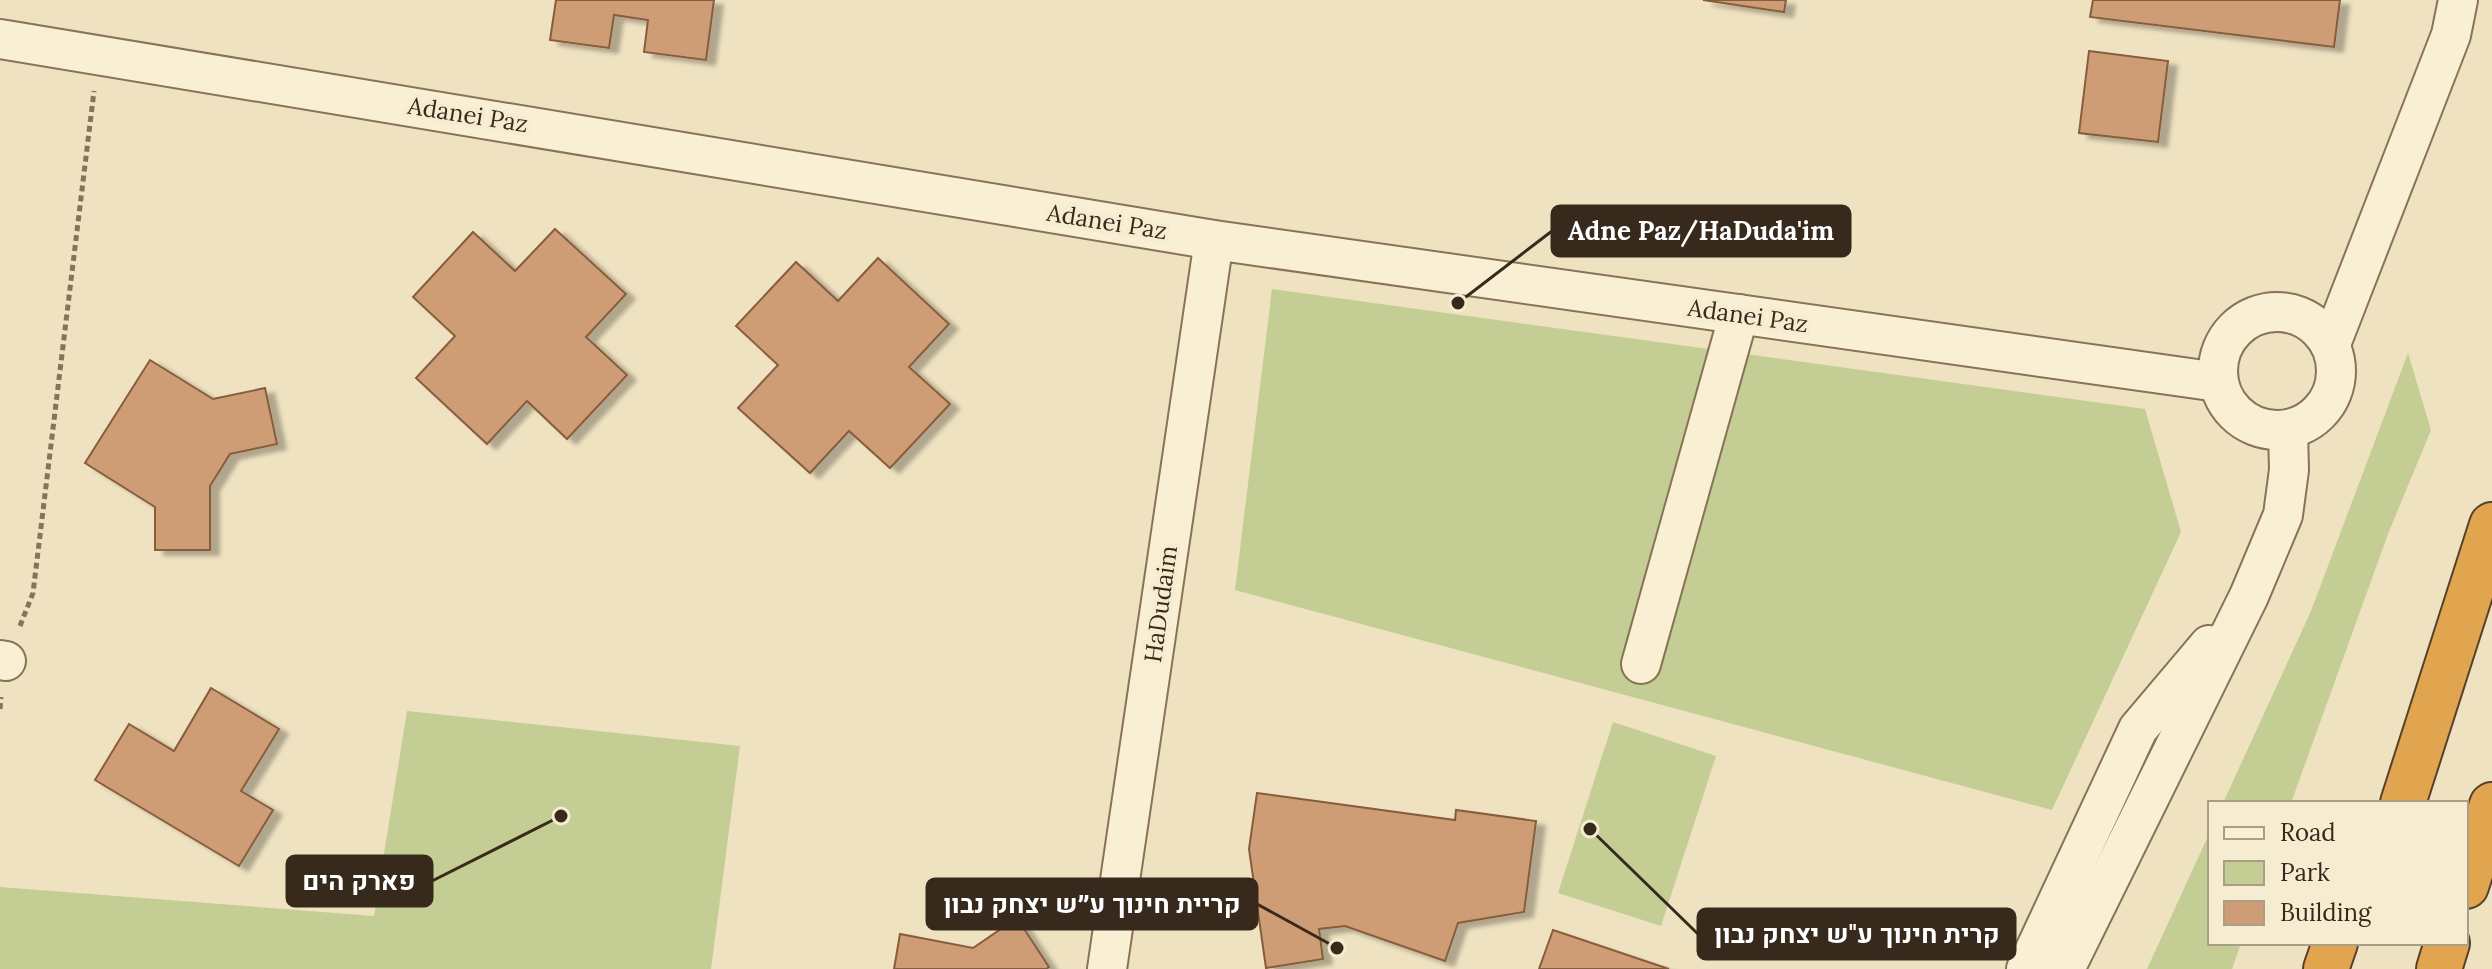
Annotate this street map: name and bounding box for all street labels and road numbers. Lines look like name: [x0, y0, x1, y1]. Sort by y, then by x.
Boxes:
street label: Adanei Paz: [405, 90, 530, 139]
street label: Adanei Paz: [1044, 197, 1169, 246]
street label: Adanei Paz: [1685, 292, 1810, 339]
street label: HaDudaim: [1137, 543, 1184, 664]

